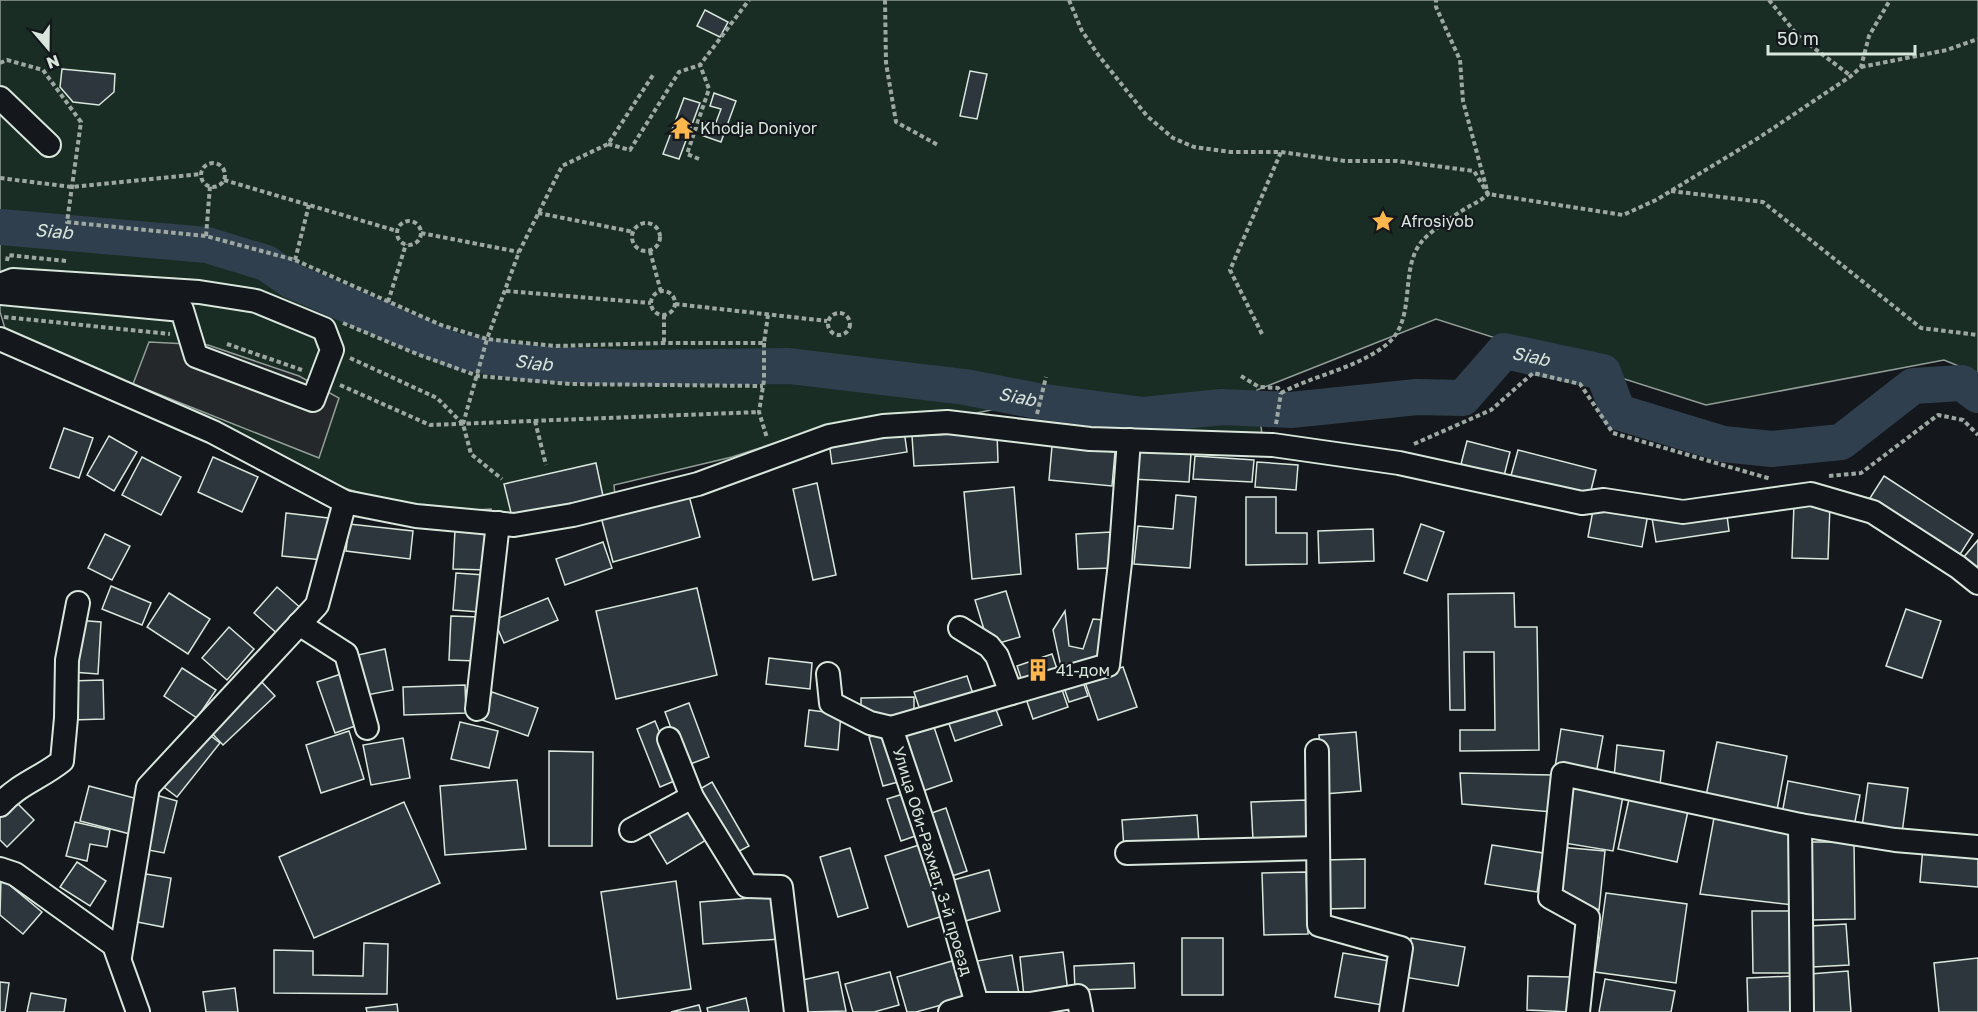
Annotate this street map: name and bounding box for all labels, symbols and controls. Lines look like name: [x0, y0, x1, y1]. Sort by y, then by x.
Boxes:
north arrow: [18, 18, 78, 78]
scale bar: [1768, 18, 1915, 56]
text: 50 m: [1777, 27, 1819, 49]
text: N: [44, 51, 62, 74]
temple icon: Khodja Doniyor: [669, 115, 695, 141]
place label: Khodja Doniyor: [700, 118, 817, 138]
place icon: Afrosiyob: [1370, 208, 1396, 234]
place label: Afrosiyob: [1401, 211, 1474, 231]
water label: Siab: [34, 218, 75, 243]
water label: Siab: [1510, 341, 1554, 371]
water label: Siab: [513, 349, 555, 375]
water label: Siab: [997, 382, 1040, 411]
building icon: 41-дом: [1025, 657, 1051, 683]
place label: 41-дом: [1056, 660, 1110, 680]
street label: Улица Оби-Рахмат, 3-й проезд: [889, 744, 977, 978]

